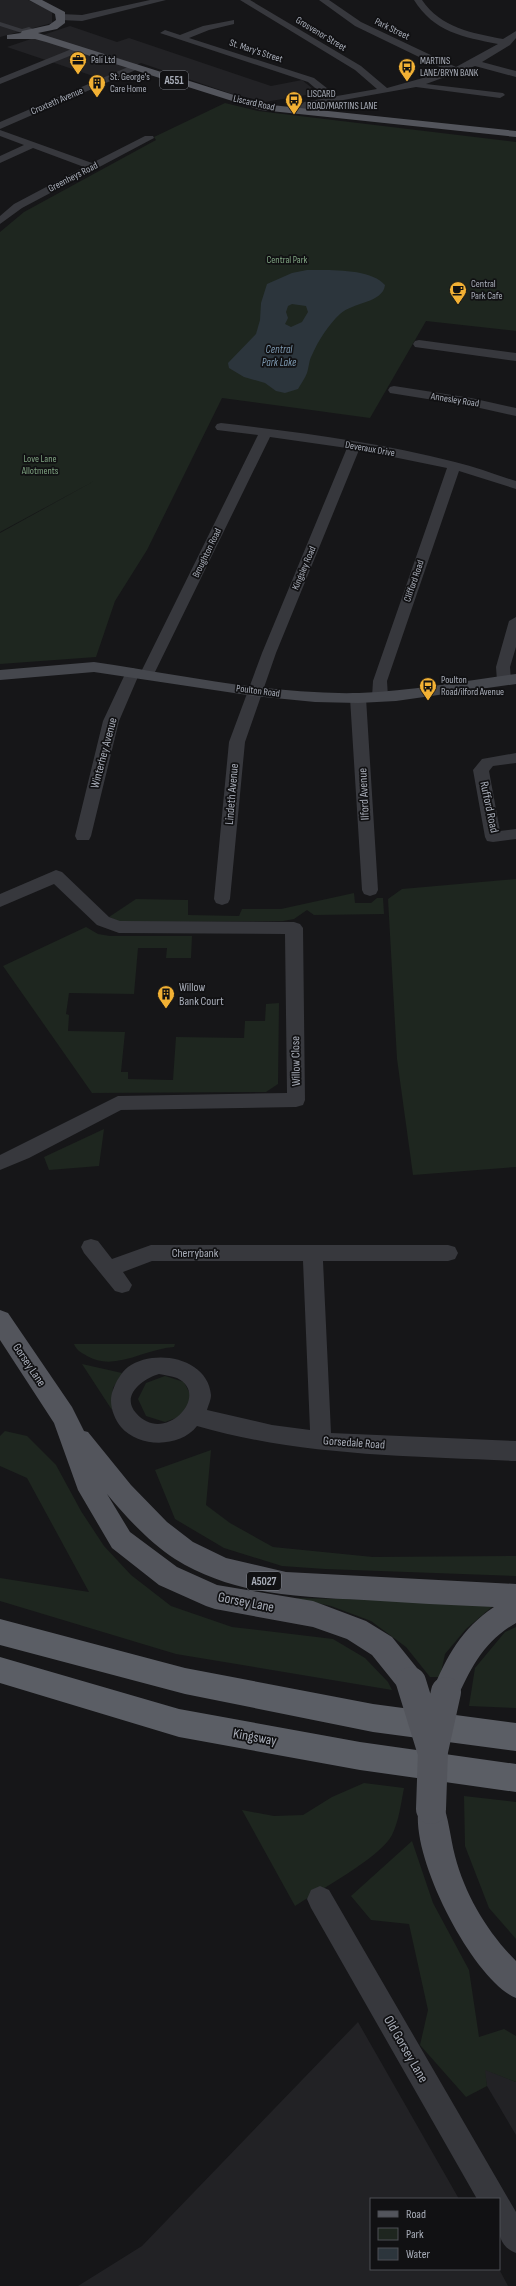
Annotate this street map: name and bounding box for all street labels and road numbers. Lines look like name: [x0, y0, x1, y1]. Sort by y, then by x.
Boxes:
street label: Grosvenor Street: [293, 14, 349, 54]
street label: Park Street: [373, 15, 411, 43]
street label: St. Mary's Street: [228, 37, 284, 65]
road number: A551: [160, 71, 188, 89]
street label: Croxteth Avenue: [29, 85, 85, 117]
street label: Liscard Road: [232, 92, 276, 114]
street label: Greenheys Road: [46, 159, 100, 195]
street label: Annesley Road: [429, 390, 480, 410]
street label: Deveraux Drive: [344, 439, 396, 459]
street label: Broughton Road: [190, 526, 224, 580]
street label: Kingsley Road: [289, 544, 319, 592]
street label: Clifford Road: [401, 558, 427, 604]
street label: Poulton Road: [235, 682, 281, 700]
street label: Winterhey Avenue: [87, 716, 121, 790]
street label: Lindeth Avenue: [222, 762, 242, 825]
street label: Ilford Avenue: [355, 767, 373, 821]
street label: Rufford Road: [476, 780, 502, 834]
street label: Willow Close: [288, 1036, 304, 1086]
street label: Cherrybank: [172, 1246, 219, 1261]
street label: Gorsey Lane: [9, 1341, 49, 1390]
street label: Gorsedale Road: [323, 1433, 385, 1453]
road number: A5027: [247, 1572, 281, 1590]
street label: Gorsey Lane: [216, 1588, 276, 1616]
street label: Kingsway: [232, 1725, 279, 1749]
street label: Old Gorsey Lane: [380, 2012, 432, 2086]

